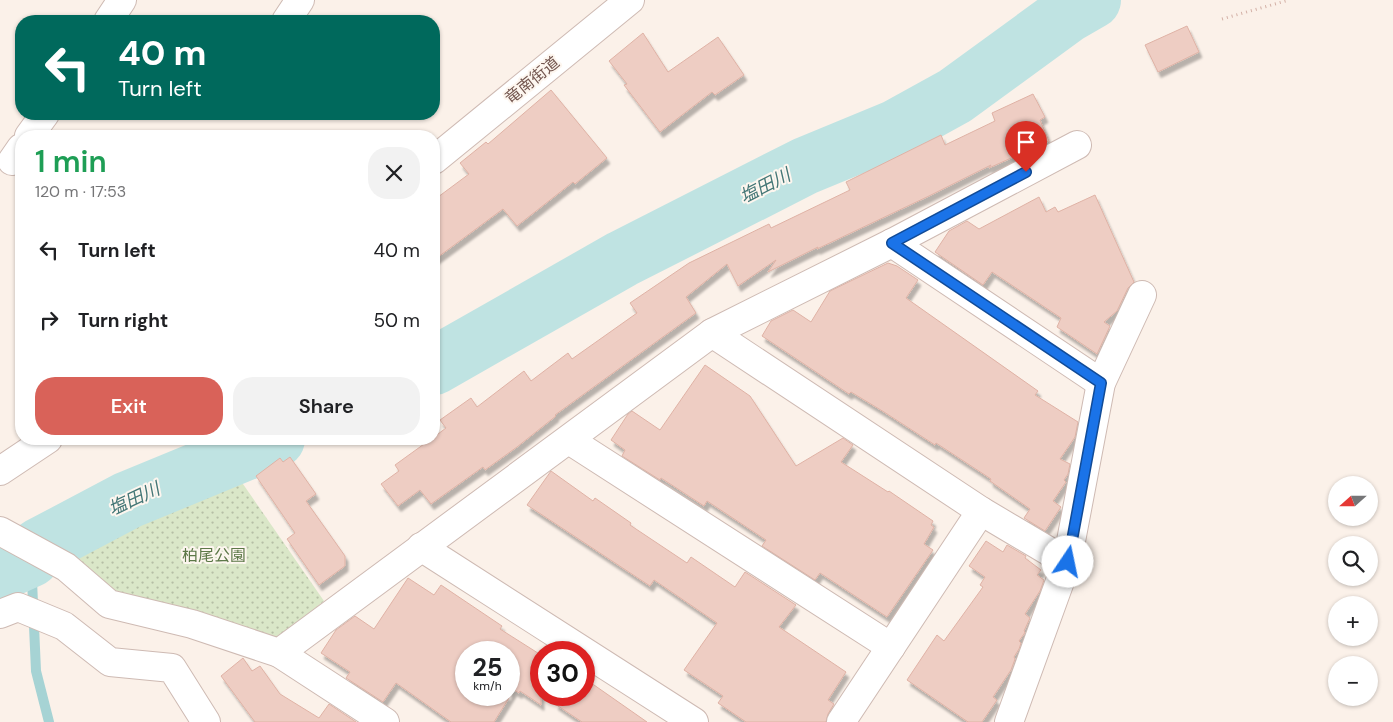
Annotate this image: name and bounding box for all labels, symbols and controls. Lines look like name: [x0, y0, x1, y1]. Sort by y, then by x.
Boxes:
text: 40 m: [118, 30, 207, 76]
icon: left: [35, 35, 100, 100]
street label: 竜南街道: [501, 52, 563, 108]
text: Turn left: [118, 74, 202, 103]
pin: [1005, 121, 1047, 172]
icon: arrive: [1012, 128, 1040, 156]
text: 1 min: [35, 142, 107, 181]
button: close: [368, 147, 420, 199]
water label: 塩田川: [735, 162, 796, 209]
text: 120 m · 17:53: [35, 181, 126, 202]
icon: left: [35, 236, 63, 264]
text: Turn left: [78, 238, 156, 263]
text: 40 m: [373, 238, 420, 263]
icon: right: [35, 306, 63, 334]
text: Turn right: [78, 308, 168, 333]
text: 50 m: [373, 308, 420, 333]
button: Exit: [35, 377, 223, 435]
button: Share: [233, 377, 420, 435]
water label: 塩田川: [104, 476, 165, 521]
north arrow: [1328, 476, 1378, 526]
map controls: [1328, 476, 1378, 706]
position arrow: [1041, 535, 1093, 587]
button: search: [1328, 536, 1378, 586]
park label: 柏尾公園: [182, 545, 246, 566]
button: +: [1328, 596, 1378, 646]
speed limit sign: 30: [530, 641, 595, 706]
text: 25: [473, 651, 502, 684]
button: −: [1328, 656, 1378, 706]
text: km/h: [473, 678, 502, 694]

